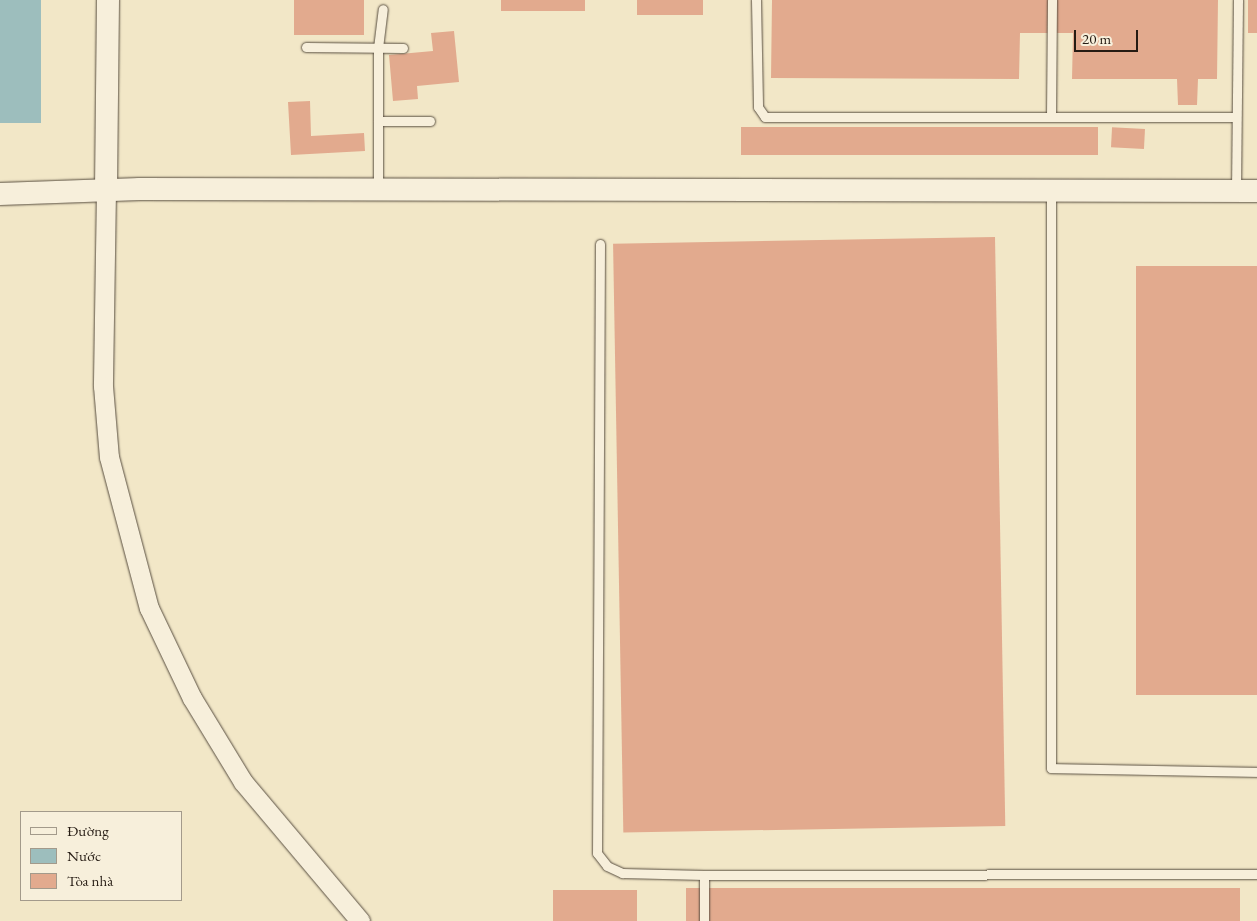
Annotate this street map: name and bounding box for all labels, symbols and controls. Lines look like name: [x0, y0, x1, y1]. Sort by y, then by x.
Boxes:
scale bar: [1077, 20, 1141, 52]
text: 20 m: [1082, 29, 1111, 48]
legend: [20, 811, 182, 901]
text: Đường: [67, 821, 109, 840]
text: Nước: [67, 846, 101, 865]
text: Tòa nhà: [67, 871, 113, 890]

